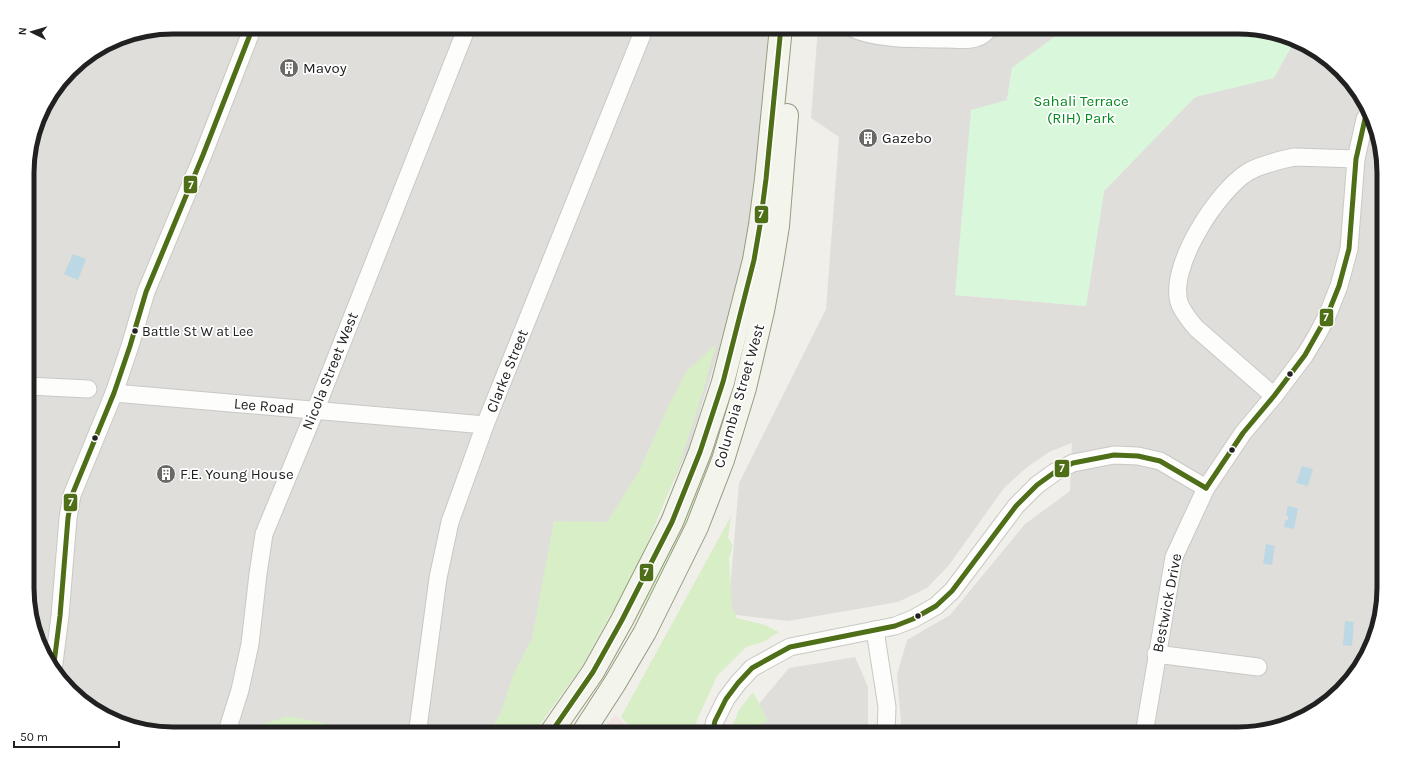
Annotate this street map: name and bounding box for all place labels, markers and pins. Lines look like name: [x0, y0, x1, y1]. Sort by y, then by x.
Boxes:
building icon: Mavoy: [278, 57, 300, 79]
place label: Mavoy: [303, 59, 347, 77]
building icon: Gazebo: [857, 127, 879, 149]
place label: Gazebo: [882, 129, 932, 147]
place label: Battle St W at Lee: [142, 323, 253, 340]
marker: Battle St W at Lee: [130, 326, 140, 336]
unlabelled marker: [1285, 369, 1295, 379]
unlabelled marker: [90, 433, 100, 443]
unlabelled marker: [1227, 445, 1237, 455]
building icon: F.E. Young House: [155, 463, 177, 485]
place label: F.E. Young House: [180, 465, 294, 483]
unlabelled marker: [913, 611, 923, 621]

